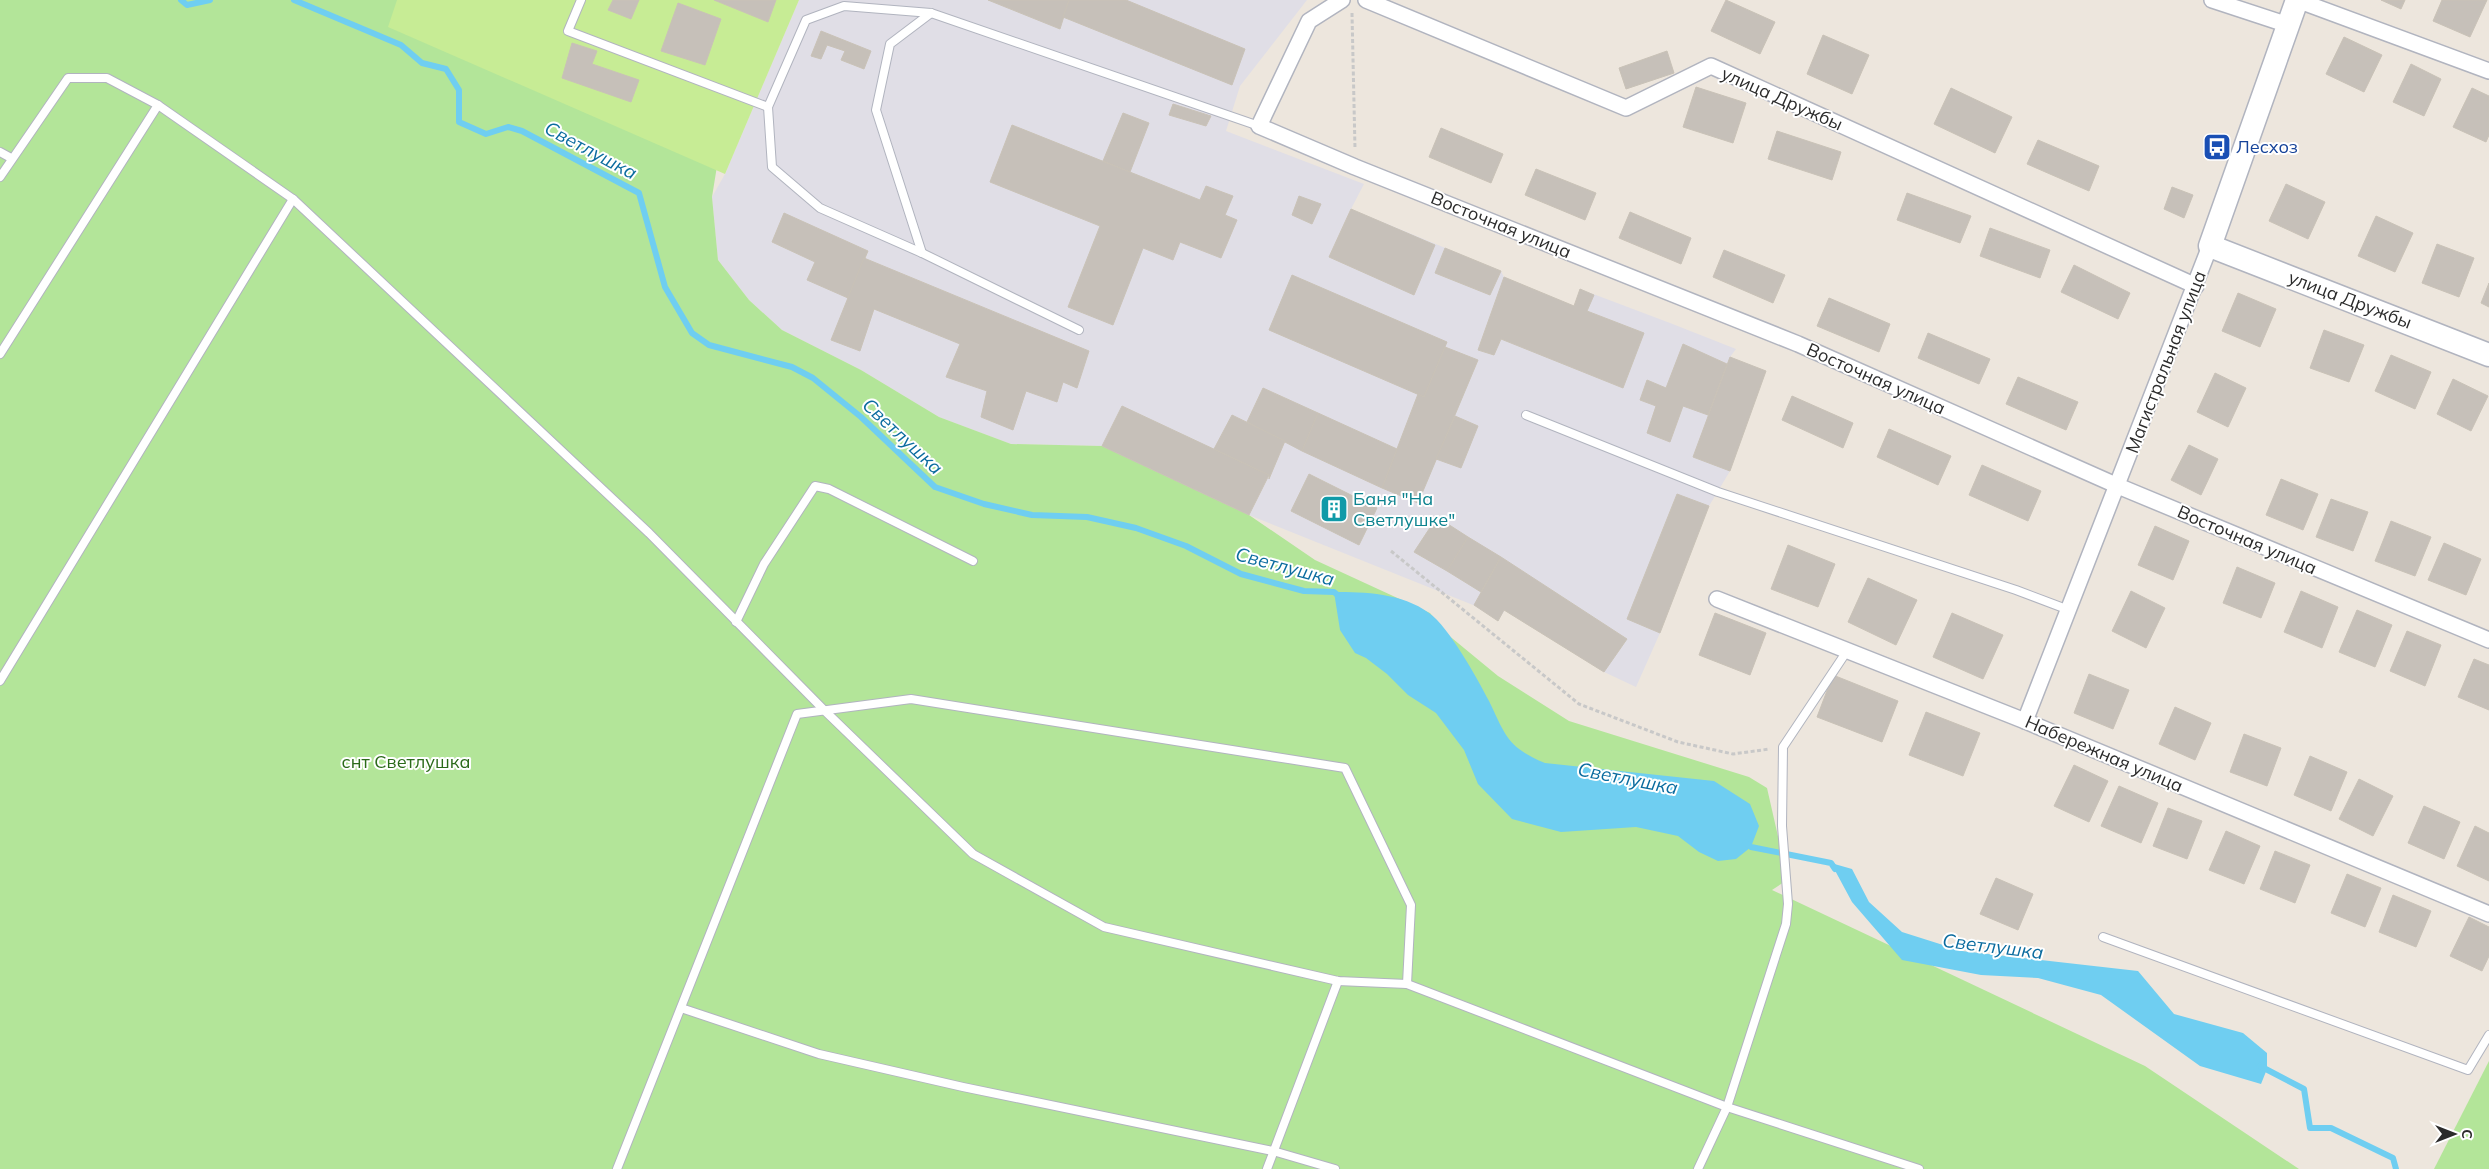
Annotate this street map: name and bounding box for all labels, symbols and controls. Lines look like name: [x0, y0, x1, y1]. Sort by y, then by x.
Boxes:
street label: улица Дружбы: [1718, 61, 1847, 136]
water label: Светлушка: [541, 116, 641, 184]
bus stop icon: Лесхоз: [2202, 132, 2232, 162]
place label: Лесхоз: [2236, 135, 2298, 158]
street label: Восточная улица: [1428, 186, 1575, 263]
street label: улица Дружбы: [2285, 265, 2415, 334]
street label: Магистральная улица: [2120, 267, 2211, 456]
street label: Восточная улица: [1803, 338, 1949, 419]
water label: Светлушка: [858, 393, 948, 479]
place label: Баня "На Светлушке": [1353, 487, 1455, 531]
building icon: Баня "На Светлушке": [1319, 494, 1349, 524]
street label: Восточная улица: [2174, 500, 2320, 579]
water label: Светлушка: [1233, 541, 1337, 591]
street label: Набережная улица: [2022, 710, 2187, 797]
park label: снт Светлушка: [342, 750, 470, 773]
water label: Светлушка: [1576, 757, 1680, 799]
water label: Светлушка: [1941, 928, 2045, 964]
north arrow: [2429, 1109, 2479, 1159]
text: С: [2458, 1129, 2476, 1139]

